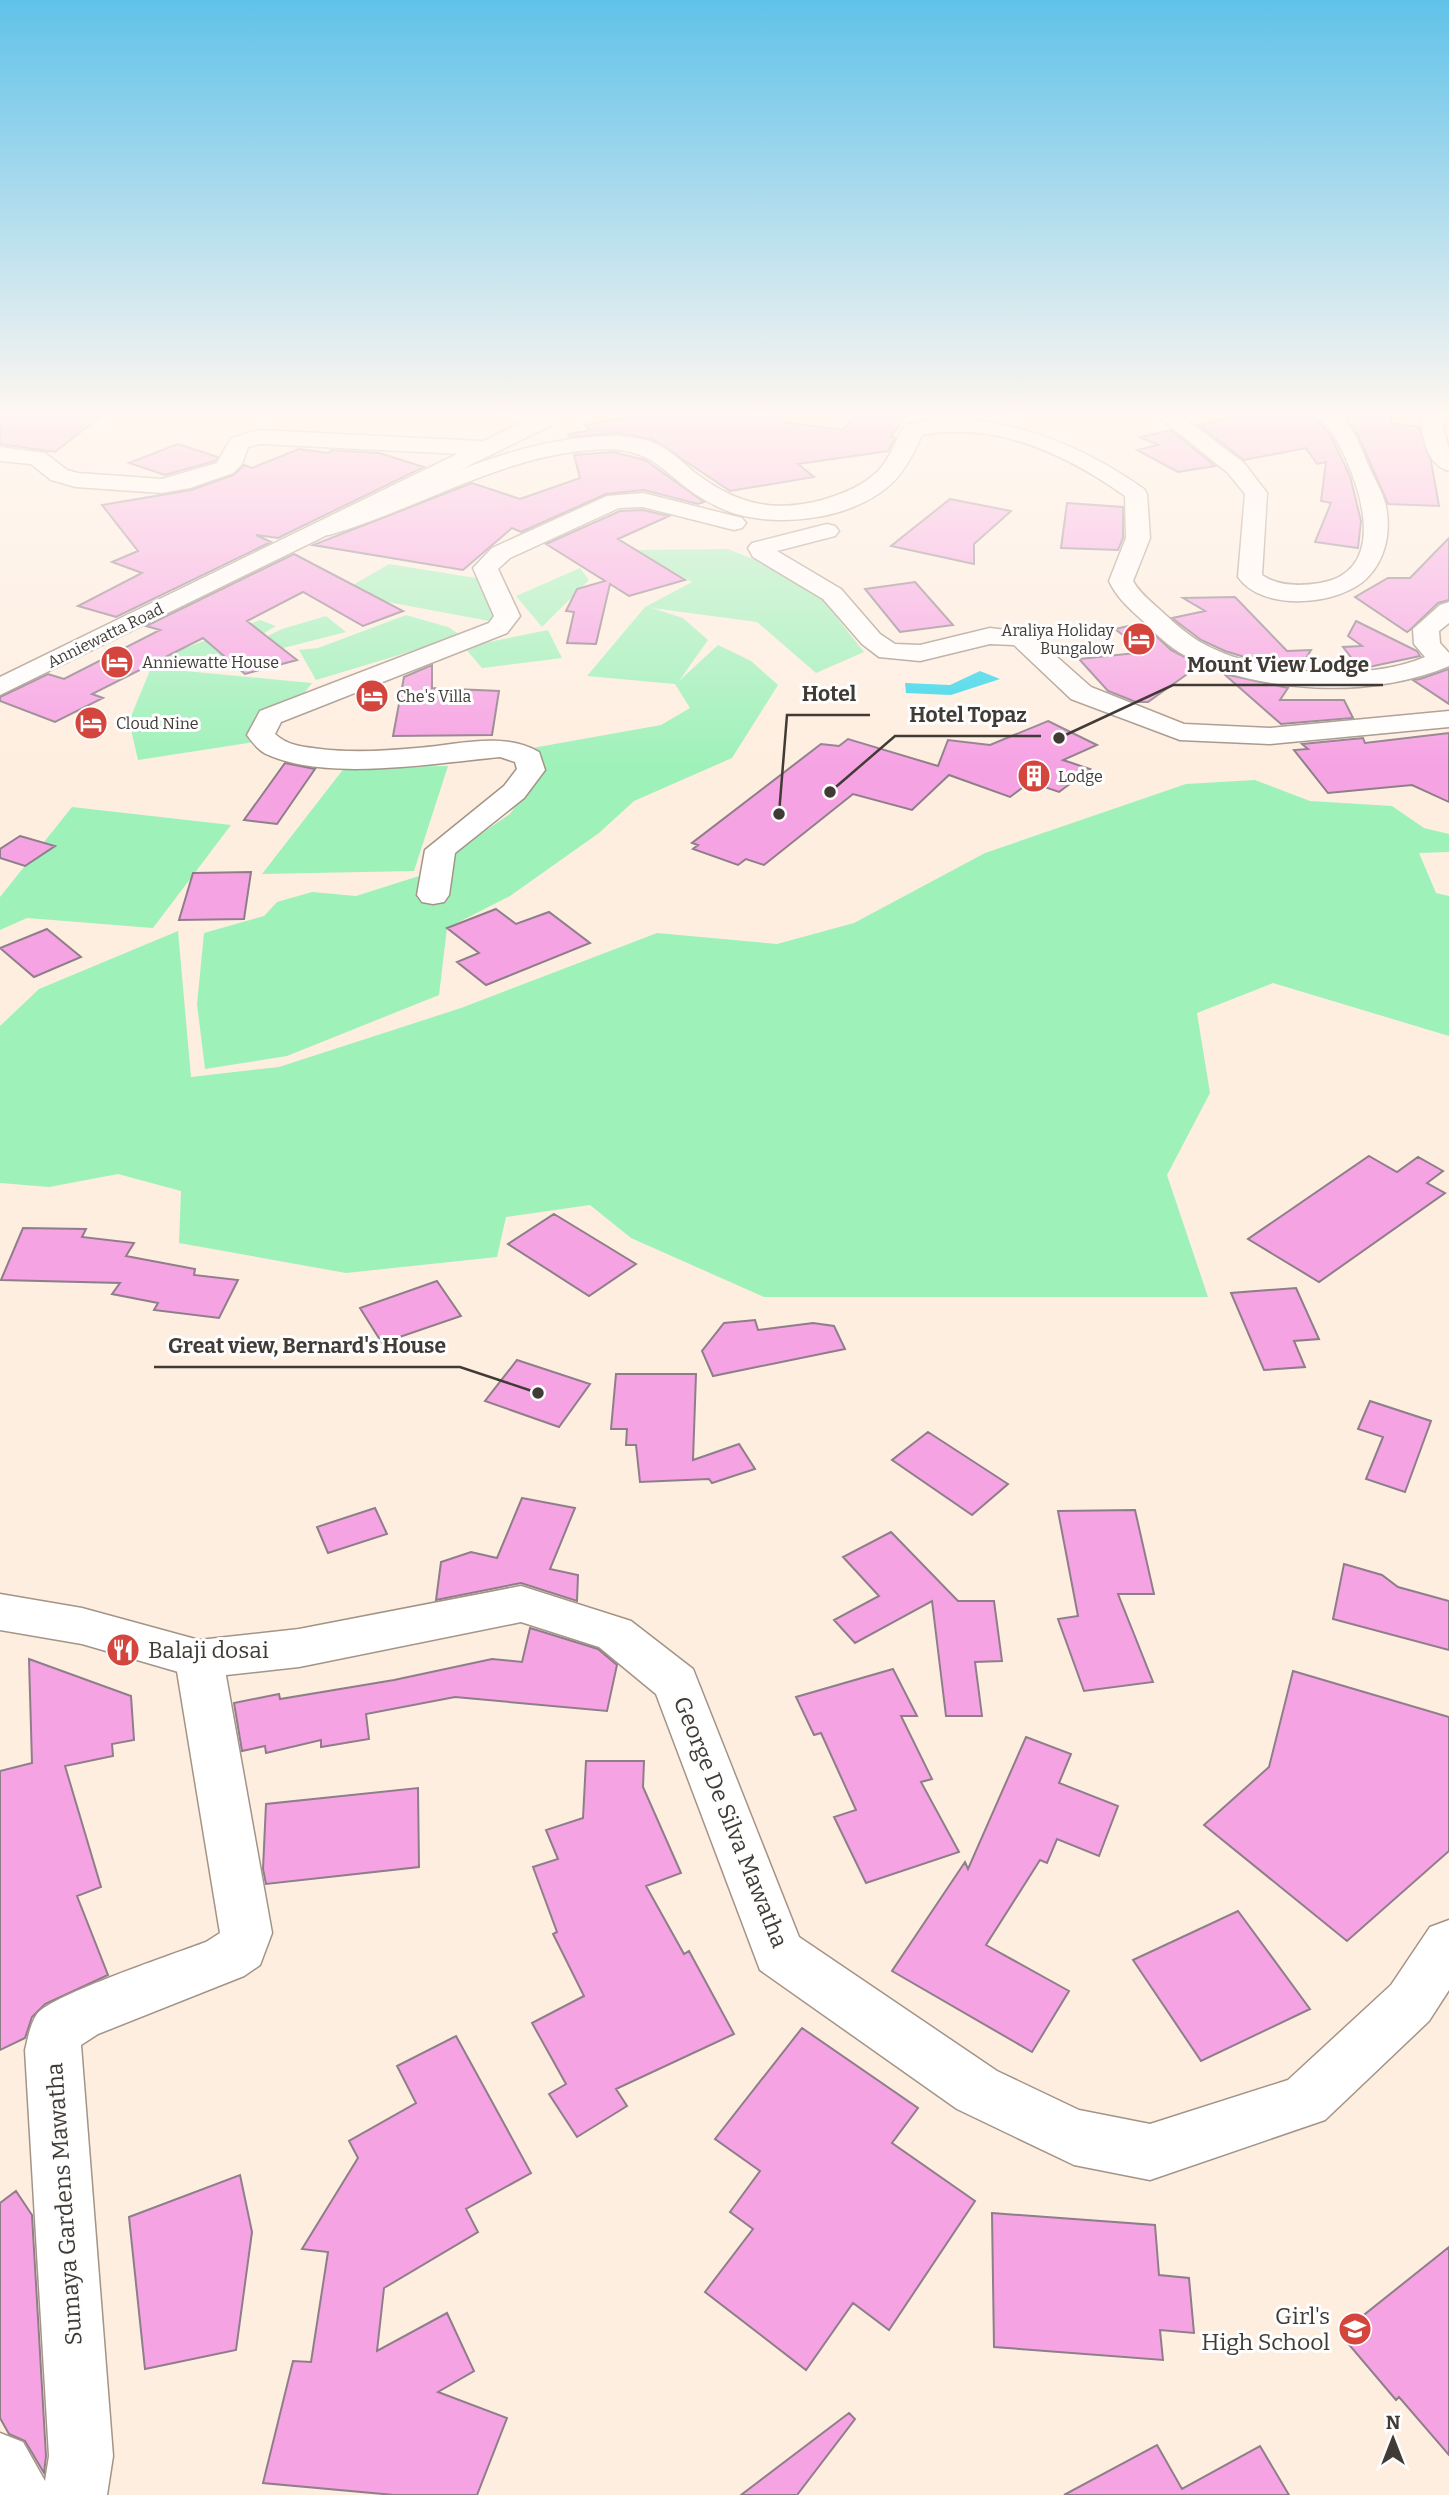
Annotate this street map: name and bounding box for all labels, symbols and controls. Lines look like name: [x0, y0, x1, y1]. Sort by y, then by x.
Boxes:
street label: Anniewatta Road: [44, 599, 167, 672]
hotel icon: Araliya Holiday Bungalow: [1120, 620, 1158, 658]
place label: Araliya Holiday Bungalow: [1001, 621, 1115, 658]
hotel icon: Anniewatte House: [98, 643, 136, 681]
callout: Mount View Lodge: [1173, 643, 1383, 685]
text: Mount View Lodge: [1187, 652, 1369, 678]
place label: Anniewatte House: [142, 653, 279, 672]
callout: Hotel: [787, 673, 870, 715]
hotel icon: Che's Villa: [353, 677, 391, 715]
text: Hotel: [802, 681, 857, 707]
place label: Che's Villa: [396, 687, 471, 706]
callout: Hotel Topaz: [895, 694, 1041, 736]
text: Hotel Topaz: [909, 702, 1027, 728]
hotel icon: Cloud Nine: [72, 704, 110, 742]
place label: Cloud Nine: [116, 714, 199, 733]
building icon: Lodge: [1015, 757, 1053, 795]
place label: Lodge: [1058, 767, 1103, 786]
callout: Great view, Bernard's House: [154, 1325, 460, 1367]
text: Great view, Bernard's House: [168, 1333, 446, 1359]
restaurant icon: Balaji dosai: [104, 1631, 142, 1669]
place label: Balaji dosai: [148, 1636, 269, 1664]
street label: George De Silva Mawatha: [668, 1692, 794, 1952]
street label: Sumaya Gardens Mawatha: [40, 2061, 88, 2346]
place label: Girl's High School: [1201, 2302, 1330, 2356]
school or university icon: Girl's High School: [1336, 2310, 1374, 2348]
north arrow: [1358, 2404, 1428, 2474]
text: N: [1386, 2411, 1401, 2434]

